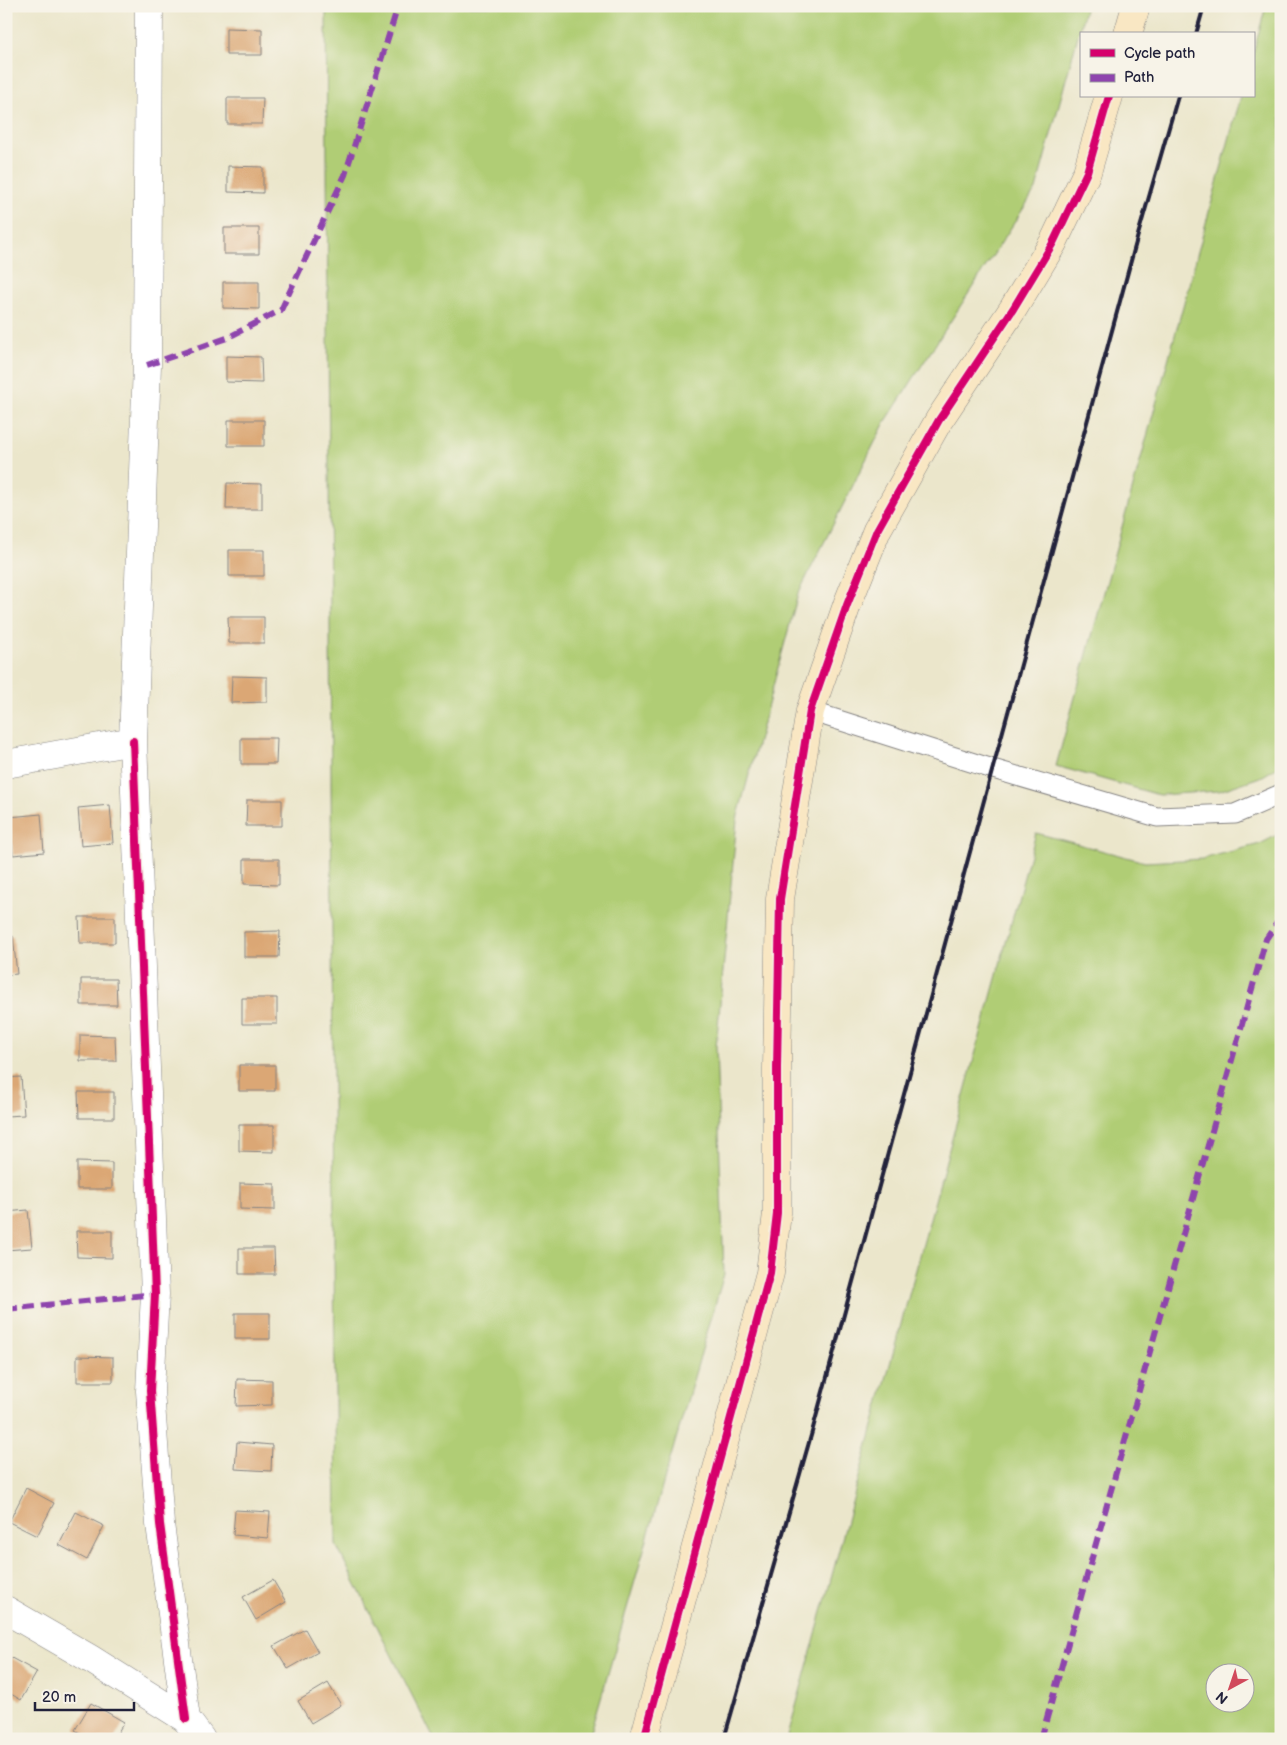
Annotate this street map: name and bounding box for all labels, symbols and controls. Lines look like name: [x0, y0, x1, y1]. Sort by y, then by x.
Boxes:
legend: [1080, 32, 1254, 98]
text: Cycle path: [1124, 44, 1195, 63]
text: Path: [1124, 68, 1154, 87]
north arrow: [1204, 1662, 1254, 1712]
scale bar: [35, 1680, 134, 1712]
text: 20 m: [42, 1688, 76, 1707]
text: N: [1212, 1688, 1231, 1707]

